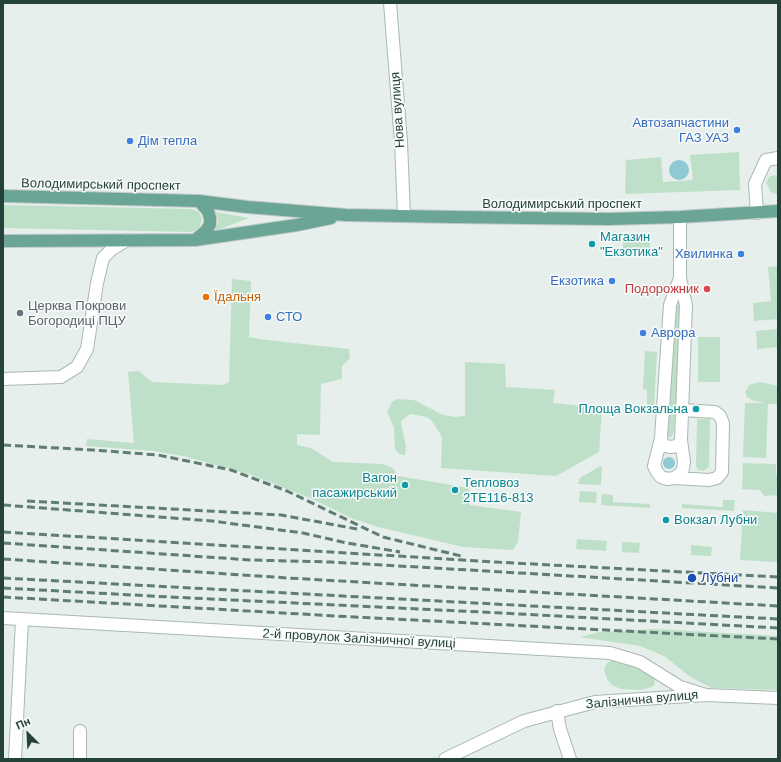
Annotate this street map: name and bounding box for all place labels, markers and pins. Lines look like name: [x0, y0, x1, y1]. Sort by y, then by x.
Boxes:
place label: Автозапчастини ГАЗ УАЗ: [632, 115, 729, 146]
marker: Автозапчастини ГАЗ УАЗ: [732, 125, 742, 135]
place label: Дім тепла: [138, 133, 197, 149]
marker: Дім тепла: [125, 136, 135, 146]
place label: Магазин "Екзотика": [600, 229, 663, 260]
marker: Магазин "Екзотика": [587, 239, 597, 249]
place label: Хвилинка: [675, 246, 733, 262]
marker: Хвилинка: [736, 249, 746, 259]
place label: Екзотика: [550, 273, 604, 289]
marker: Екзотика: [607, 276, 617, 286]
place label: Подорожник: [625, 281, 699, 297]
marker: Подорожник: [702, 284, 712, 294]
place label: Їдальня: [214, 289, 261, 305]
marker: Їдальня: [201, 292, 211, 302]
place label: Церква Покрови Богородиці ПЦУ: [28, 298, 126, 329]
marker: Церква Покрови Богородиці ПЦУ: [15, 308, 25, 318]
place label: СТО: [276, 309, 302, 325]
marker: СТО: [263, 312, 273, 322]
place label: Аврора: [651, 325, 695, 341]
marker: Аврора: [638, 328, 648, 338]
place label: Площа Вокзальна: [578, 401, 688, 417]
marker: Площа Вокзальна: [691, 404, 701, 414]
place label: Вагон пасажирський: [312, 470, 397, 501]
place label: Тепловоз 2ТЕ116-813: [463, 475, 534, 506]
marker: Вагон пасажирський: [400, 480, 410, 490]
marker: Тепловоз 2ТЕ116-813: [450, 485, 460, 495]
place label: Вокзал Лубни: [674, 512, 757, 528]
marker: Вокзал Лубни: [661, 515, 671, 525]
place label: Лубни: [701, 570, 738, 586]
marker: Лубни: [686, 572, 698, 584]

